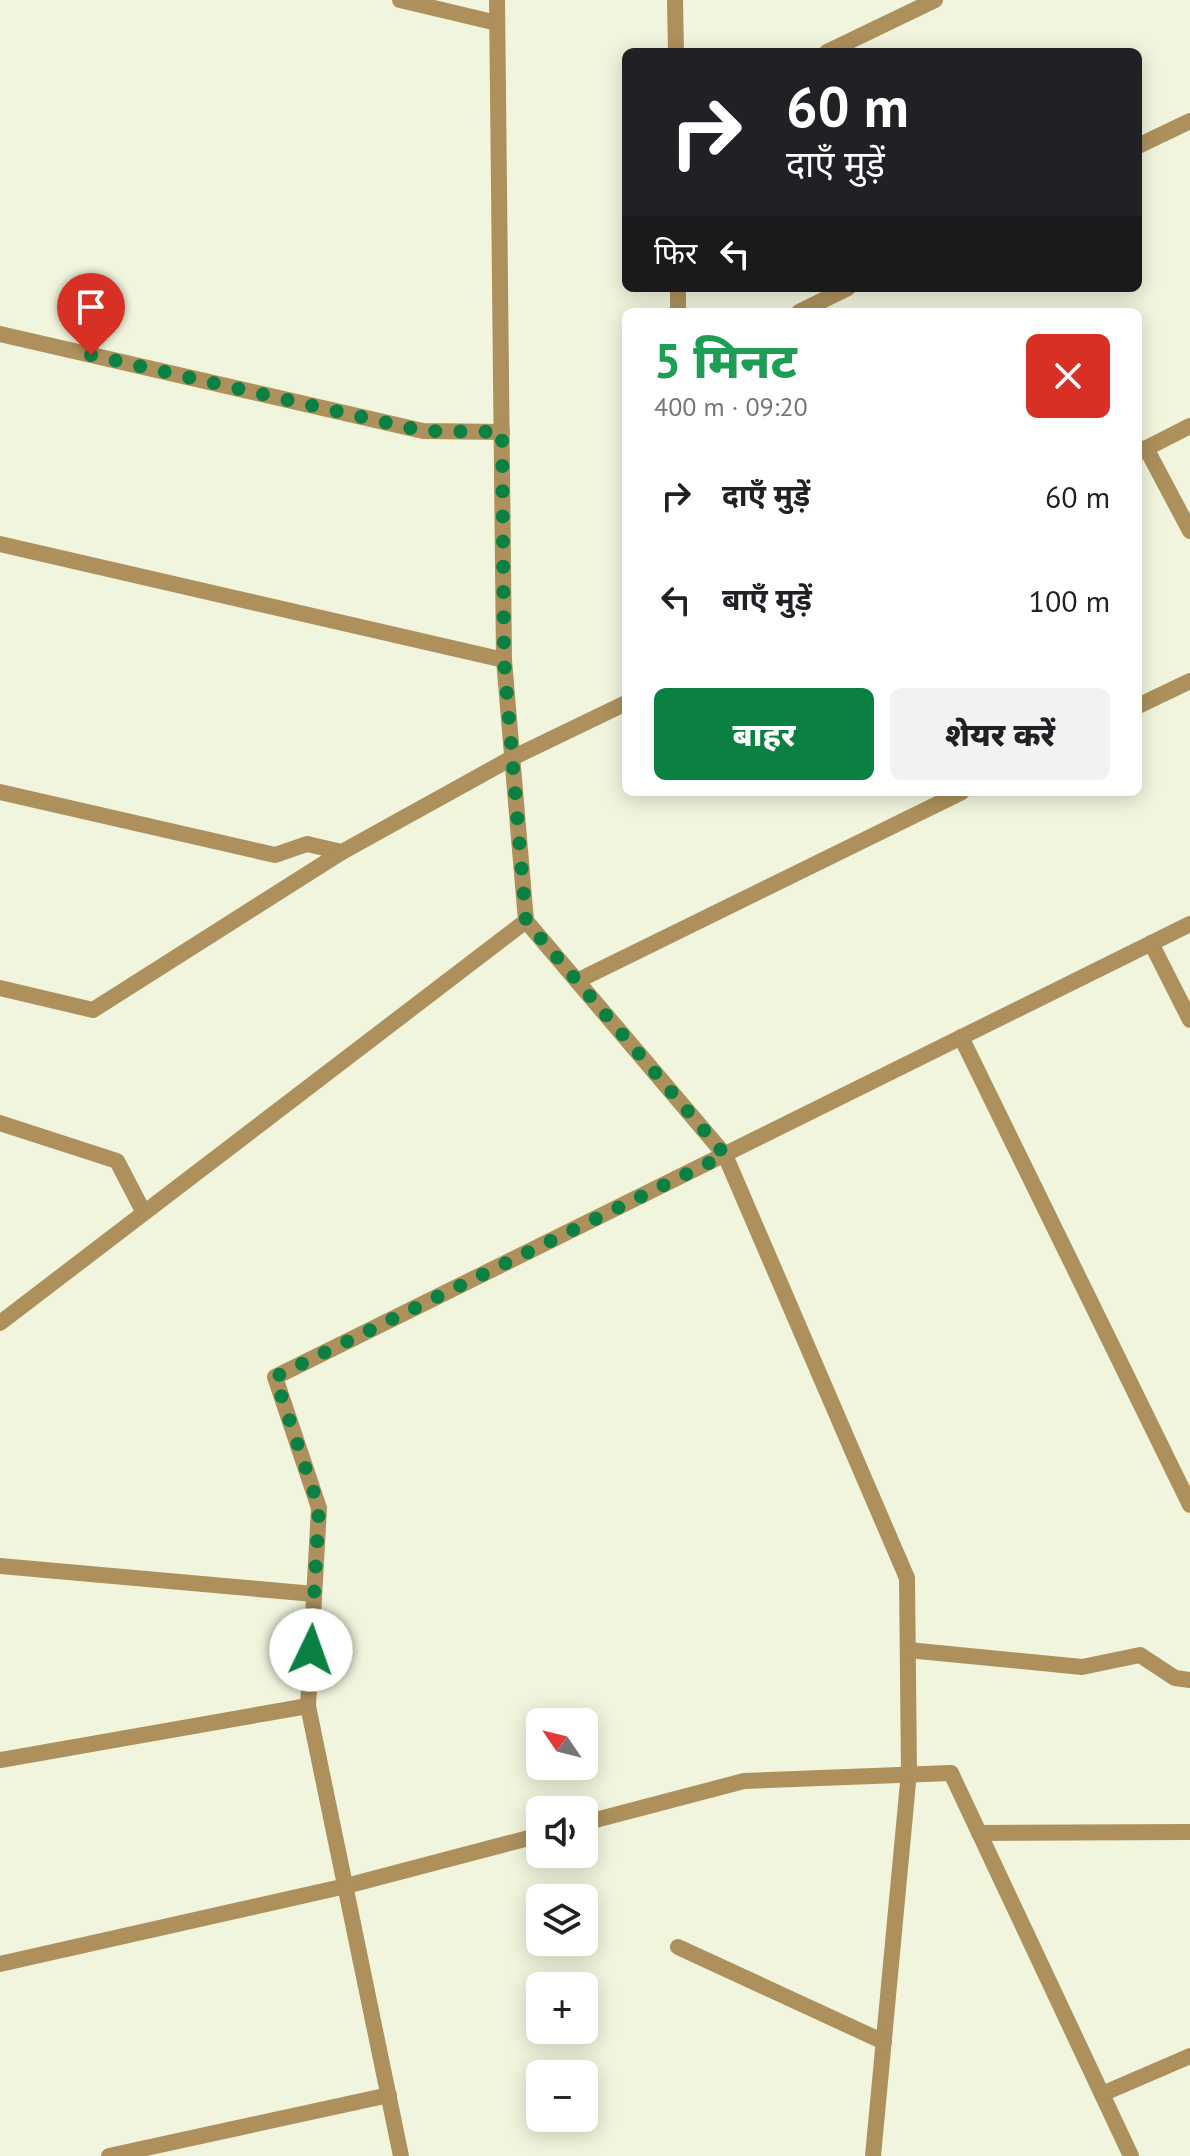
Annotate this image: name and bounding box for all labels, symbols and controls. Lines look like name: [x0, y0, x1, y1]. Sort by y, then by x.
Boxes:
text: 60 m: [786, 70, 909, 142]
icon: right: [654, 80, 758, 184]
text: दाएँ मुड़ें: [786, 140, 885, 187]
icon: left: [713, 232, 757, 276]
text: फिर: [654, 233, 697, 272]
pin: [57, 273, 125, 355]
icon: arrive: [69, 285, 113, 329]
text: 5 मिनट: [654, 329, 797, 391]
button: close: [1026, 334, 1110, 418]
text: 400 m · 09:20: [654, 390, 808, 423]
icon: right: [654, 474, 698, 518]
text: दाएँ मुड़ें: [722, 475, 810, 514]
text: 60 m: [1045, 477, 1110, 516]
icon: left: [654, 578, 698, 622]
text: बाएँ मुड़ें: [722, 579, 812, 618]
text: 100 m: [1029, 581, 1110, 620]
button: बाहर: [654, 688, 874, 780]
button: शेयर करें: [890, 688, 1110, 780]
position arrow: [269, 1608, 353, 1692]
north arrow: [526, 1708, 598, 1780]
map controls: [526, 1708, 598, 2132]
button: sound: [526, 1796, 598, 1868]
button: layers: [526, 1884, 598, 1956]
button: +: [526, 1972, 598, 2044]
button: −: [526, 2060, 598, 2132]

